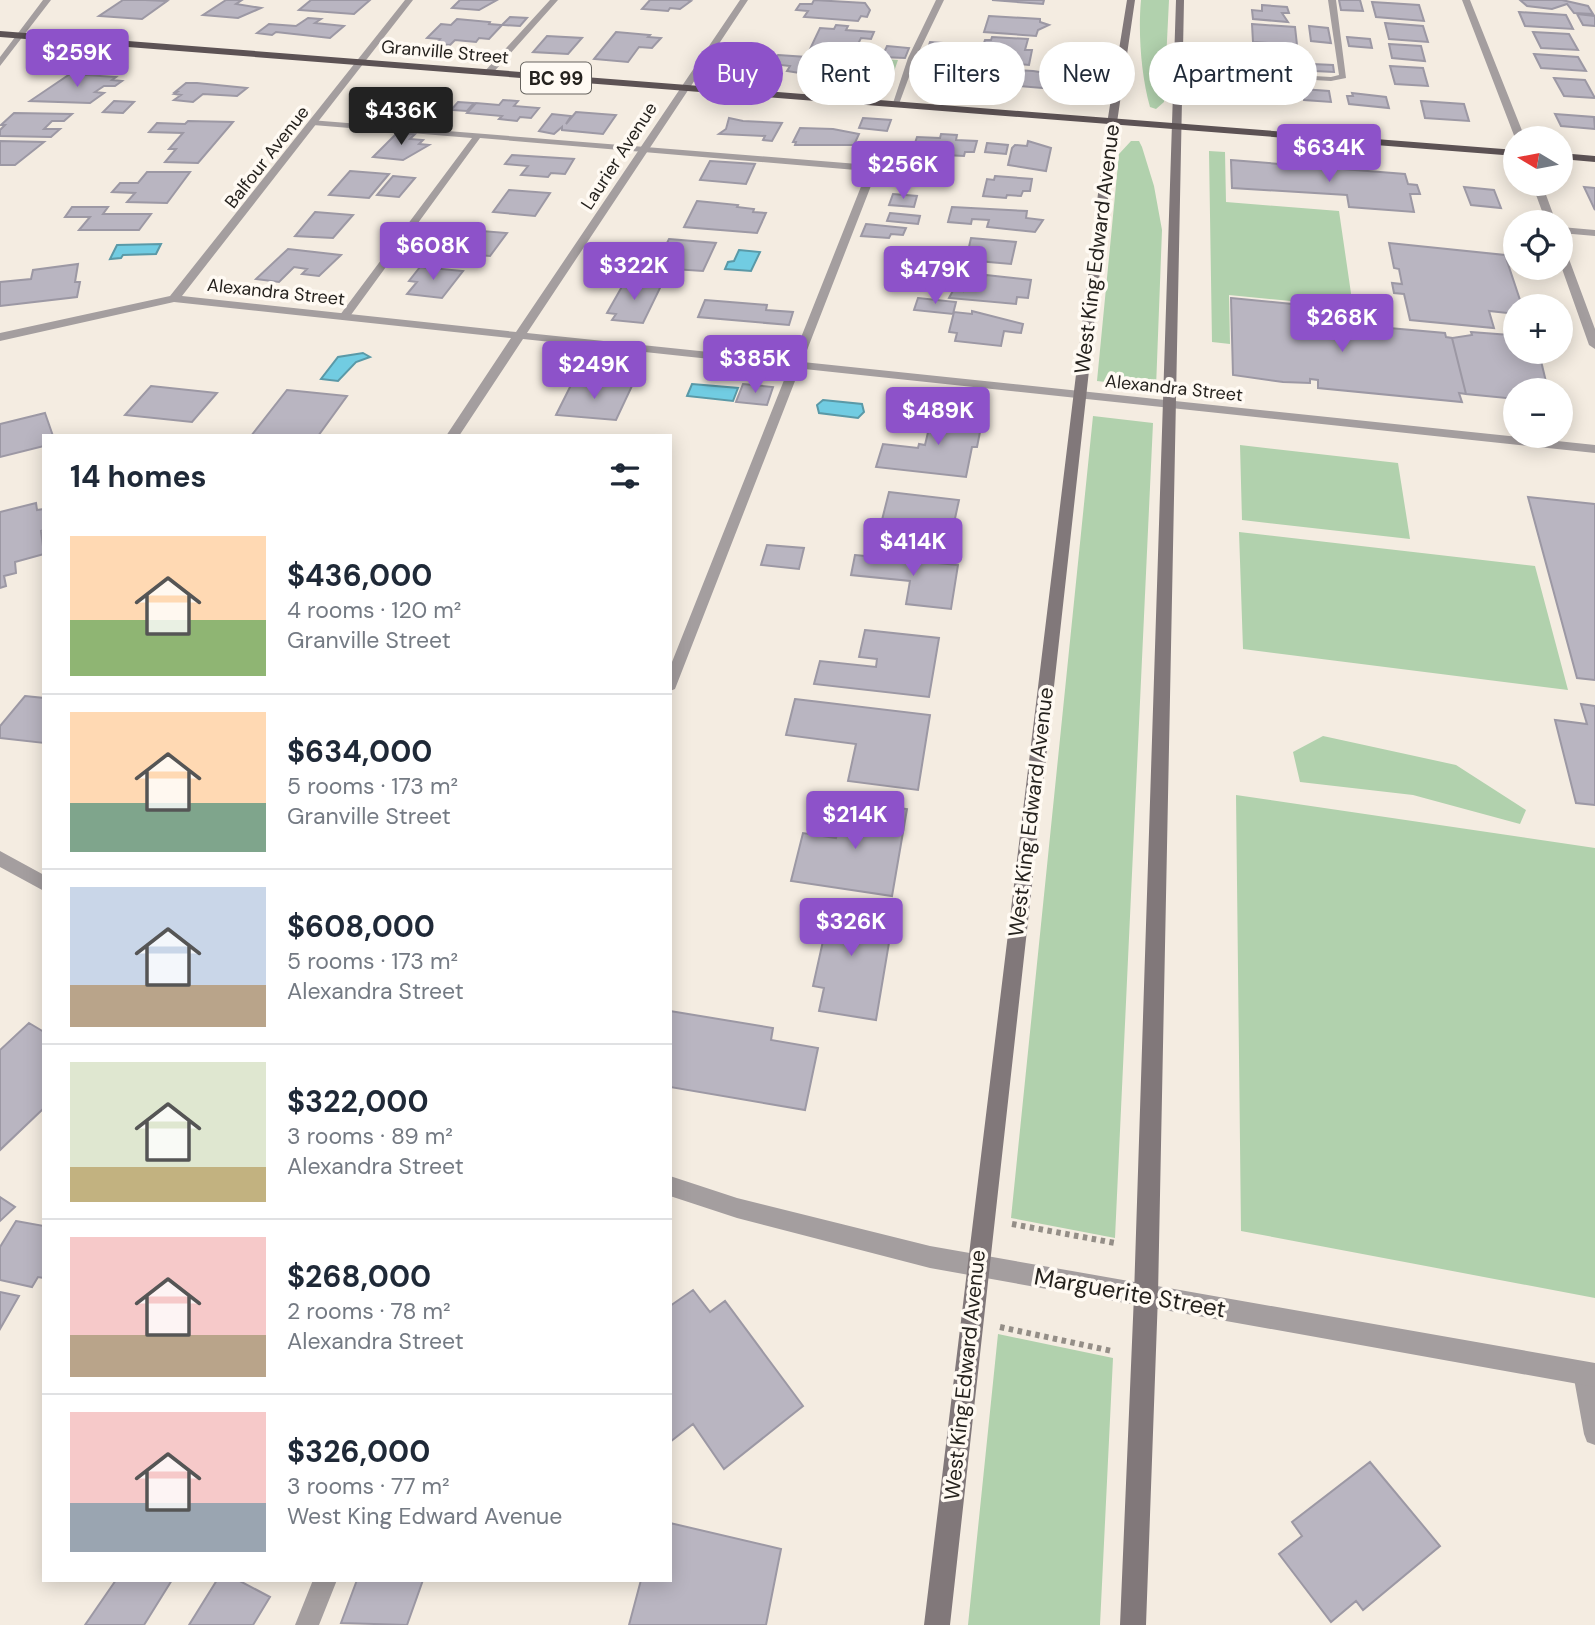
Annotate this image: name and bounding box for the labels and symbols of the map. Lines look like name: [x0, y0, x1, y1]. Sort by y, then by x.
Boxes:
pin: $259K: [28, 29, 126, 89]
street label: Granville Street: [380, 34, 510, 70]
road number: BC 99: [521, 62, 591, 94]
pin: $436K: [352, 88, 450, 147]
street label: Laurier Avenue: [575, 98, 663, 214]
street label: Balfour Avenue: [219, 101, 315, 213]
street label: West King Edward Avenue: [1068, 122, 1126, 375]
pin: $634K: [1280, 124, 1378, 184]
north arrow: [1503, 126, 1573, 196]
pin: $256K: [854, 142, 952, 201]
pin: $608K: [384, 222, 482, 282]
pin: $322K: [585, 243, 683, 302]
pin: $479K: [886, 246, 984, 306]
street label: Alexandra Street: [206, 273, 346, 311]
pin: $268K: [1293, 294, 1391, 354]
pin: $385K: [706, 336, 804, 395]
pin: $249K: [545, 342, 643, 401]
street label: Alexandra Street: [1104, 369, 1244, 407]
pin: $489K: [889, 388, 987, 447]
pin: $414K: [864, 518, 962, 578]
street label: West King Edward Avenue: [1002, 685, 1060, 938]
pin: $214K: [806, 792, 904, 851]
pin: $326K: [802, 898, 900, 958]
street label: West King Edward Avenue: [938, 1248, 992, 1501]
street label: Marguerite Street: [1032, 1260, 1228, 1325]

